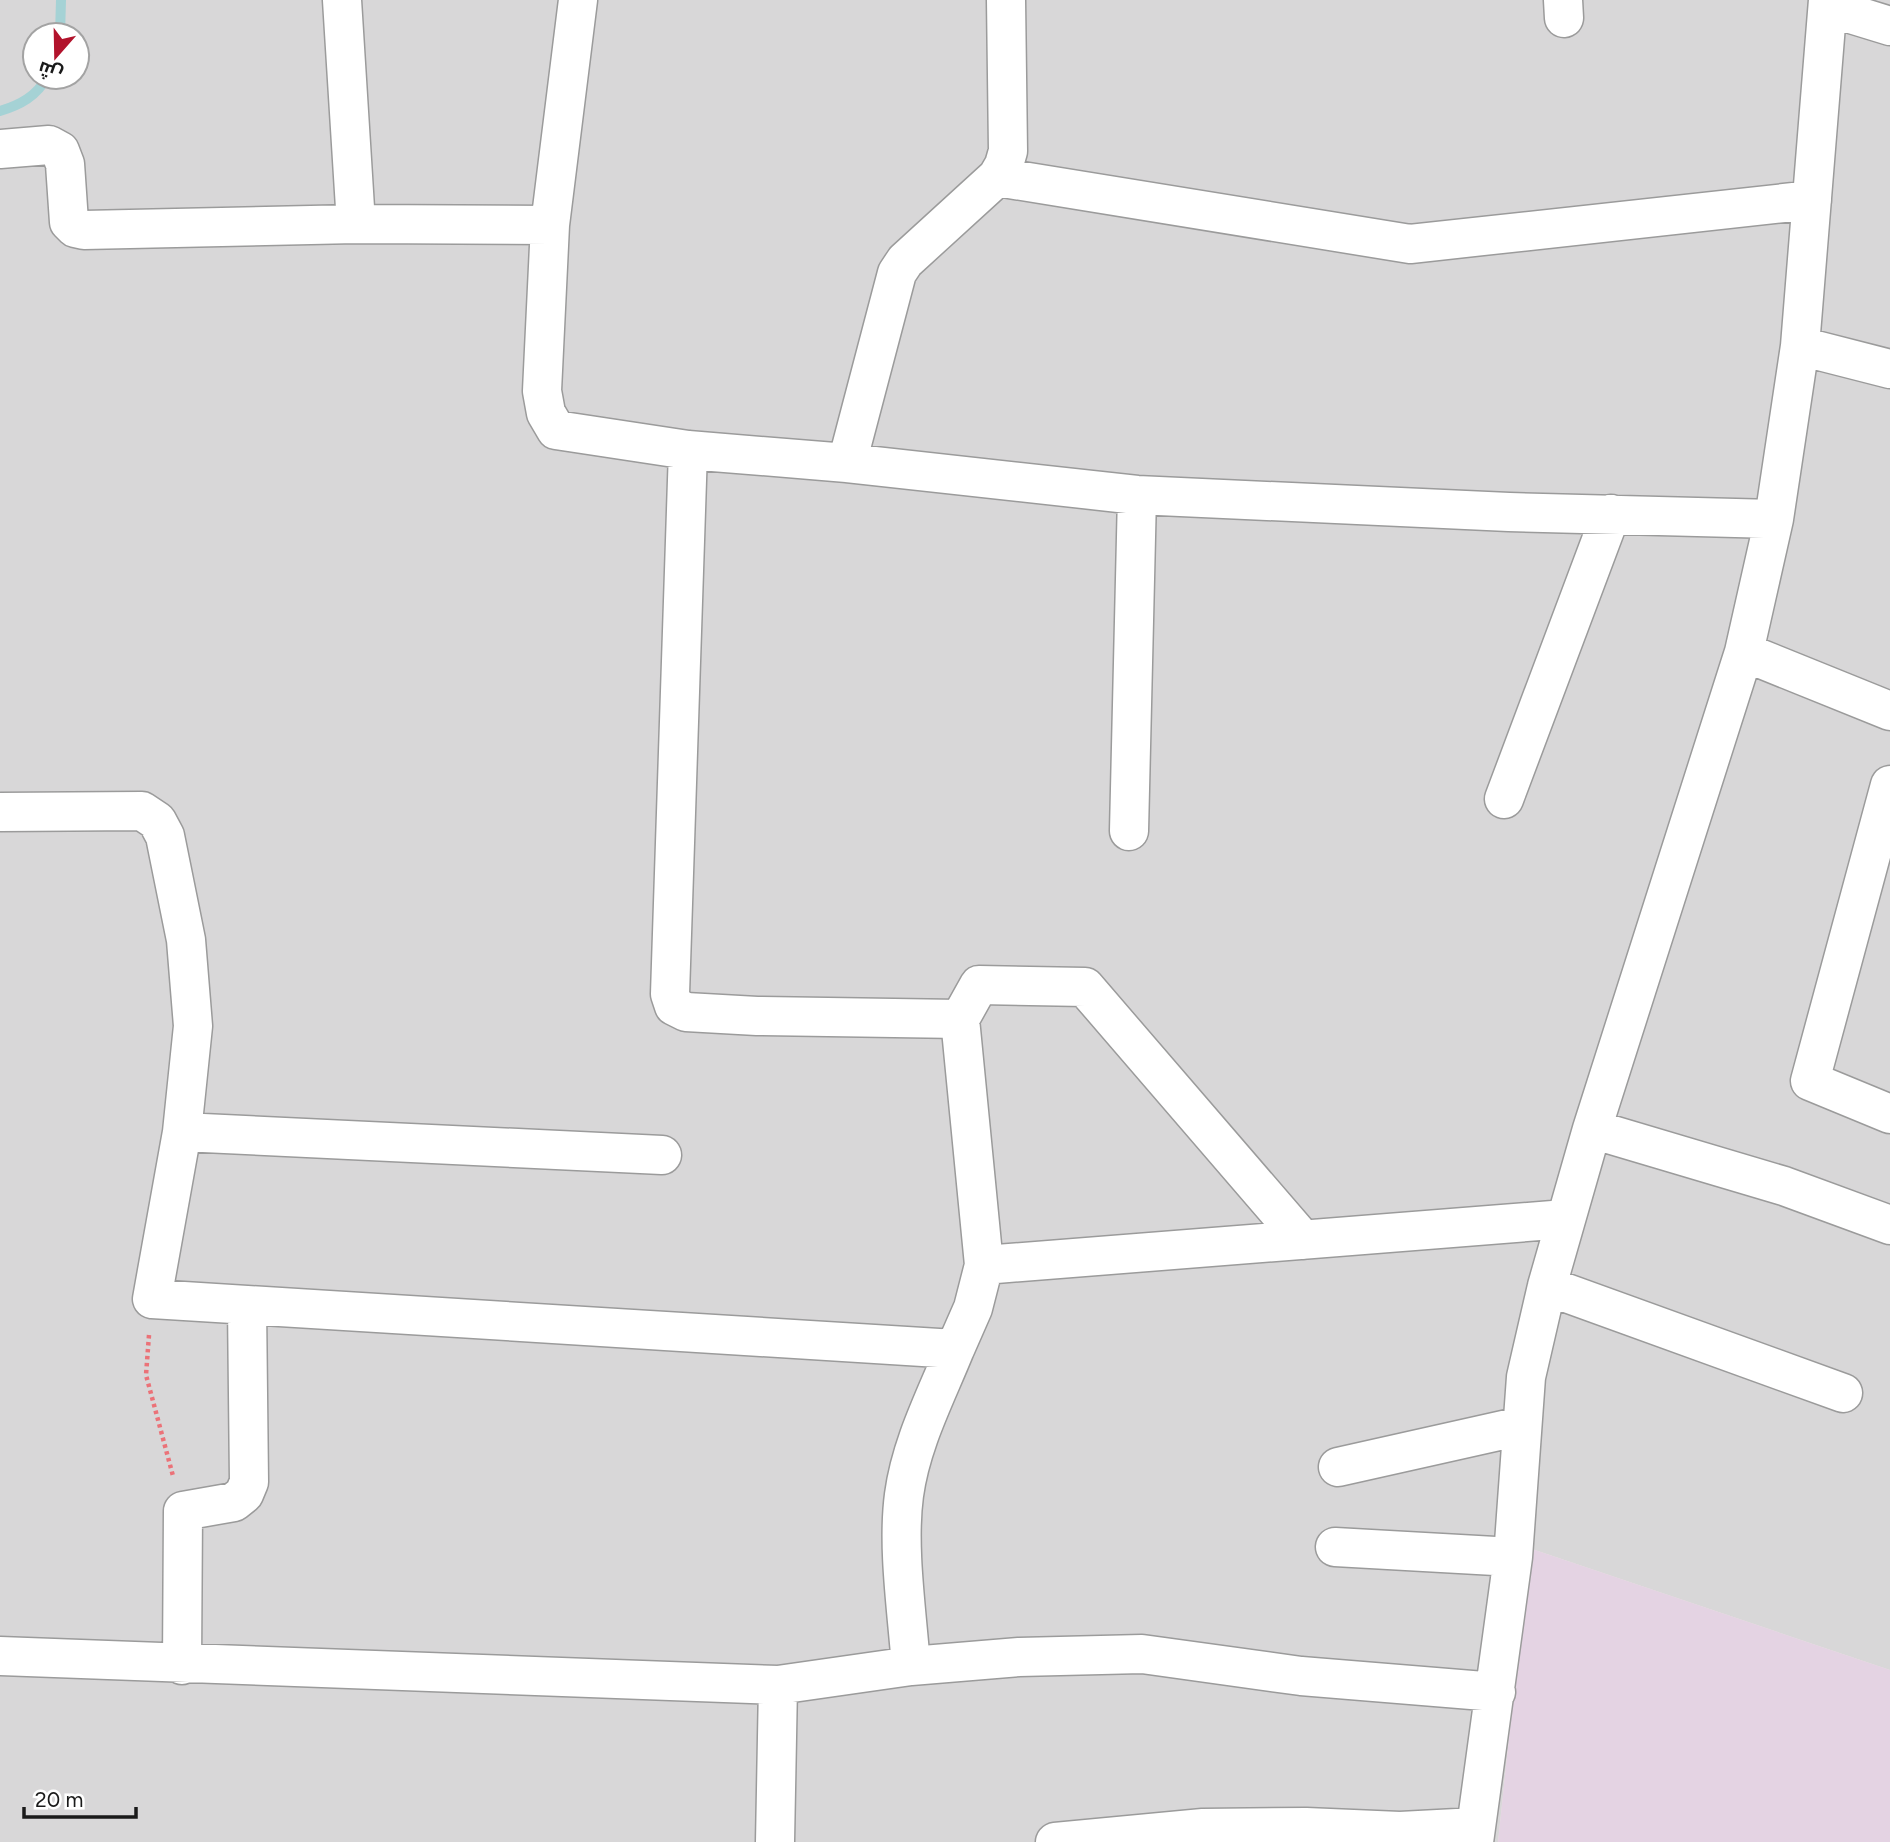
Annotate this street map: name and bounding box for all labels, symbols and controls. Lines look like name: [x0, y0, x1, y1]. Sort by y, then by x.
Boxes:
north arrow: [21, 21, 91, 91]
text: ش: [35, 57, 66, 86]
scale bar: [24, 1776, 136, 1820]
text: 20 m: [35, 1787, 83, 1812]

